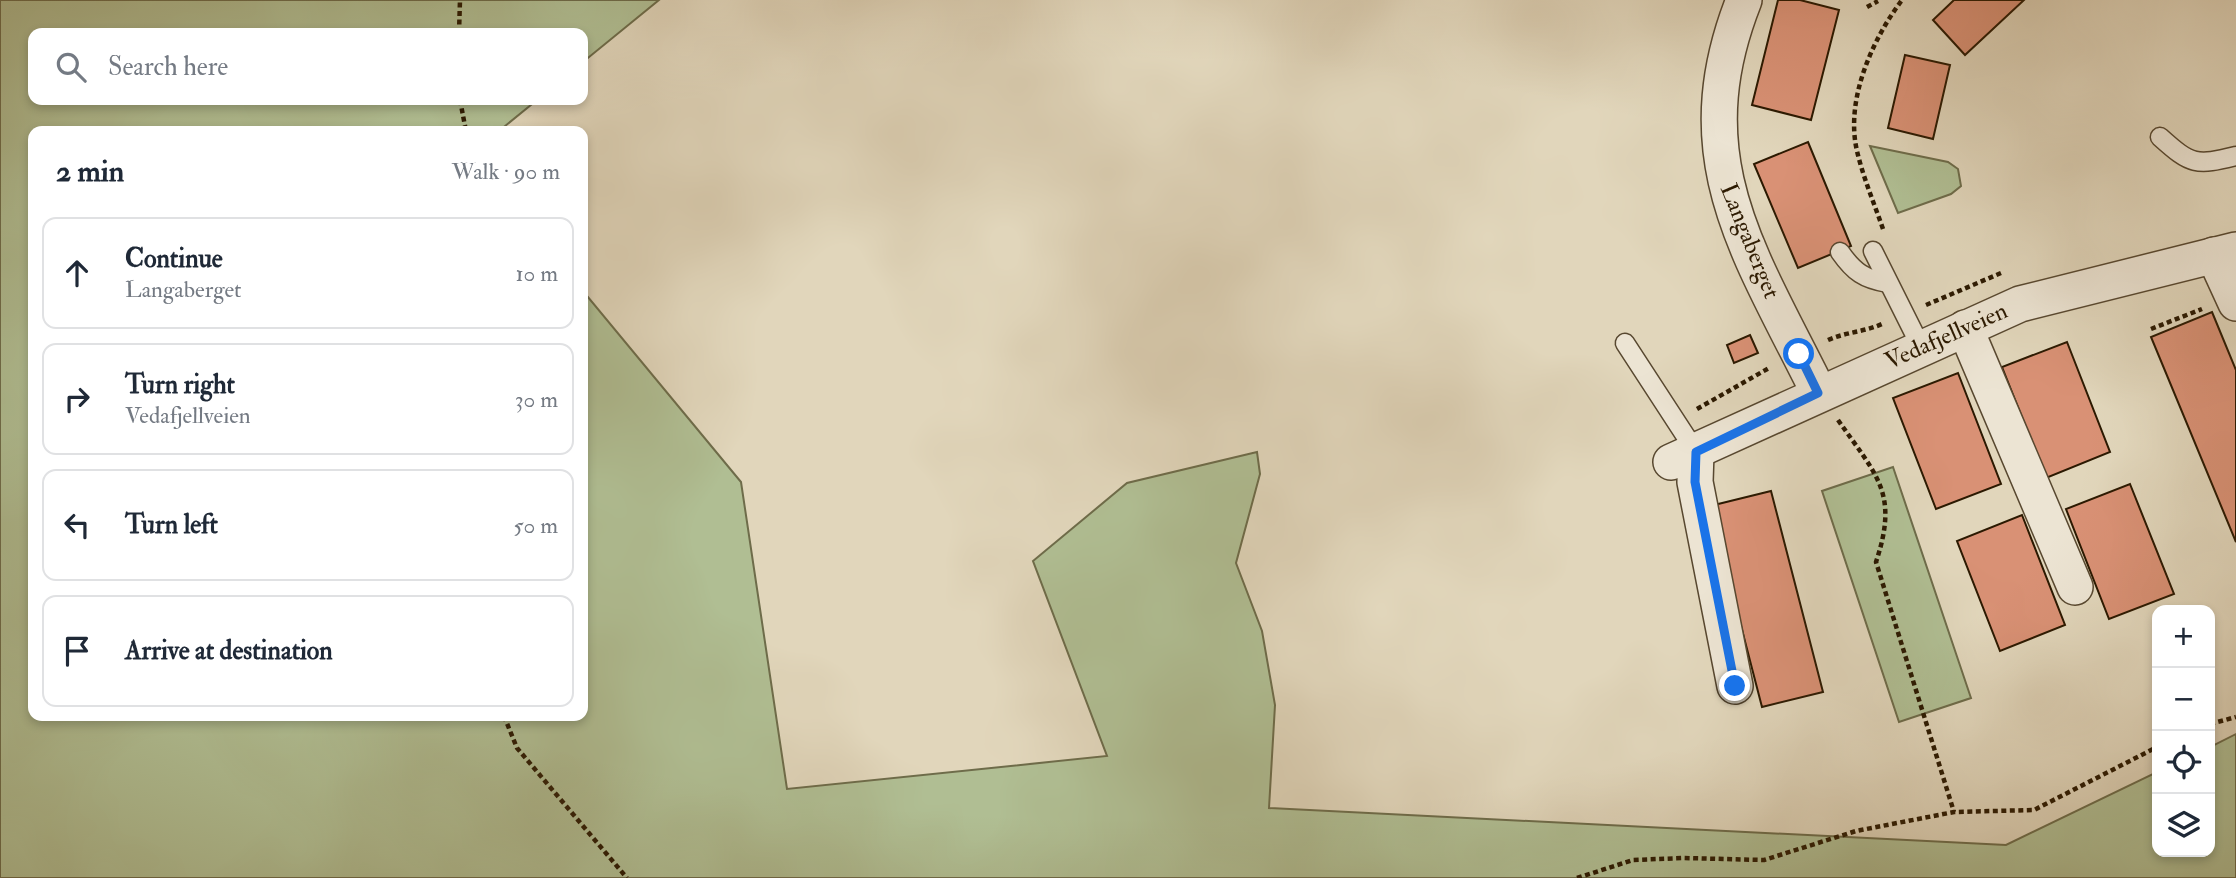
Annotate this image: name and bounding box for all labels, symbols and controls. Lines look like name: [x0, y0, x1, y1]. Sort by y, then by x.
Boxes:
search box: [28, 28, 588, 105]
icon: search: [52, 48, 90, 86]
text: Search here: [108, 51, 228, 83]
text: 2 min: [56, 153, 124, 190]
text: Walk · 90 m: [452, 157, 560, 186]
street label: Langaberget: [1713, 179, 1787, 303]
text: Continue: [125, 243, 223, 275]
icon: ahead: [58, 254, 96, 292]
text: 10 m: [515, 259, 558, 288]
text: Langaberget: [125, 275, 242, 304]
street label: Vedafjellveien: [1880, 295, 2012, 377]
route start: [1783, 338, 1814, 369]
text: Turn right: [125, 369, 235, 401]
icon: right: [58, 380, 96, 418]
text: 30 m: [515, 385, 558, 414]
text: Vedafjellveien: [125, 401, 251, 430]
icon: left: [58, 506, 96, 544]
text: Turn left: [125, 509, 218, 541]
text: 50 m: [514, 511, 558, 540]
map controls: [2152, 605, 2215, 857]
button: +: [2152, 605, 2215, 668]
icon: arrive: [58, 632, 96, 670]
text: Arrive at destination: [125, 635, 333, 667]
button: −: [2152, 668, 2215, 731]
route end: [1719, 670, 1750, 701]
button: locate: [2152, 731, 2215, 794]
button: layers: [2152, 794, 2215, 857]

